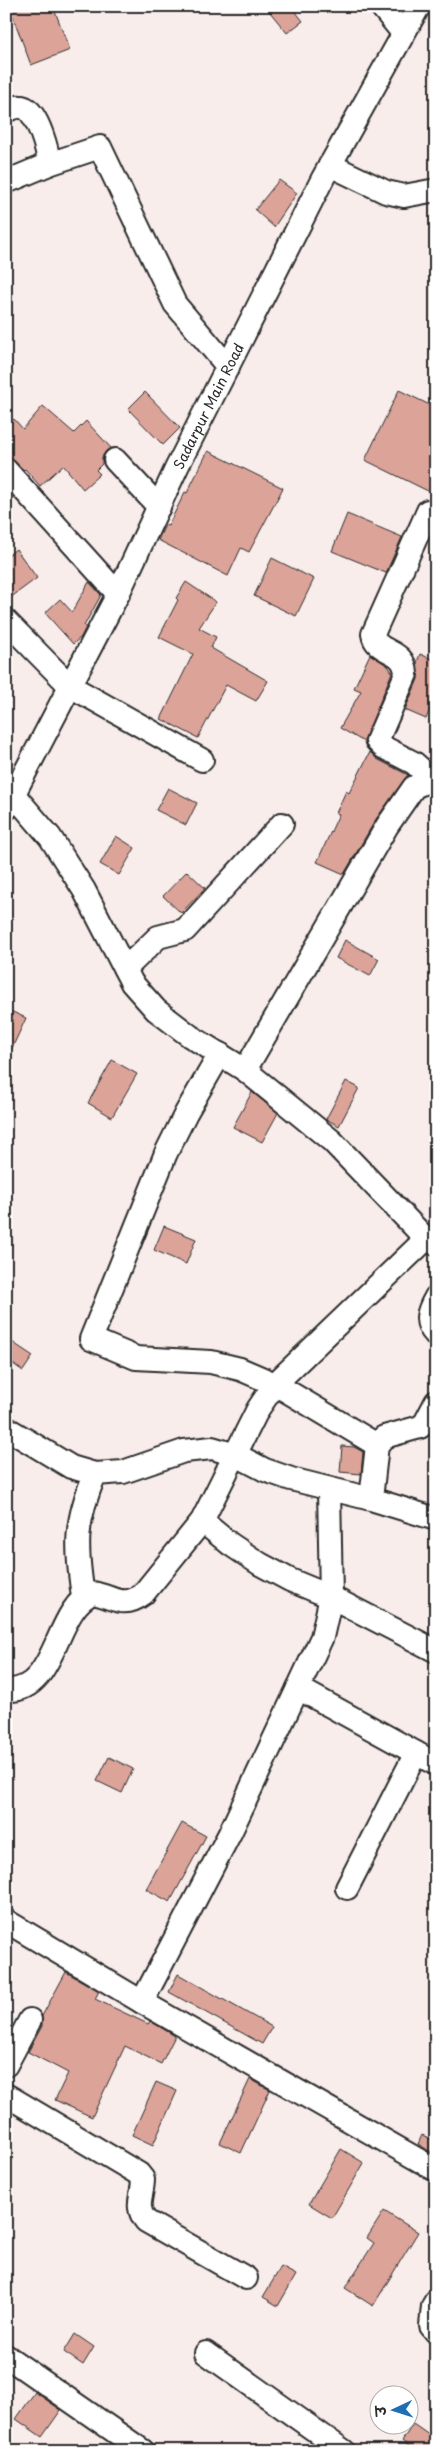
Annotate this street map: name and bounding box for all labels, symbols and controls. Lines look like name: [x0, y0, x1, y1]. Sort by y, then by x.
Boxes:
street label: Sadarpur Main Road: [167, 339, 249, 472]
north arrow: [370, 2384, 420, 2434]
text: उ: [370, 2404, 391, 2418]

